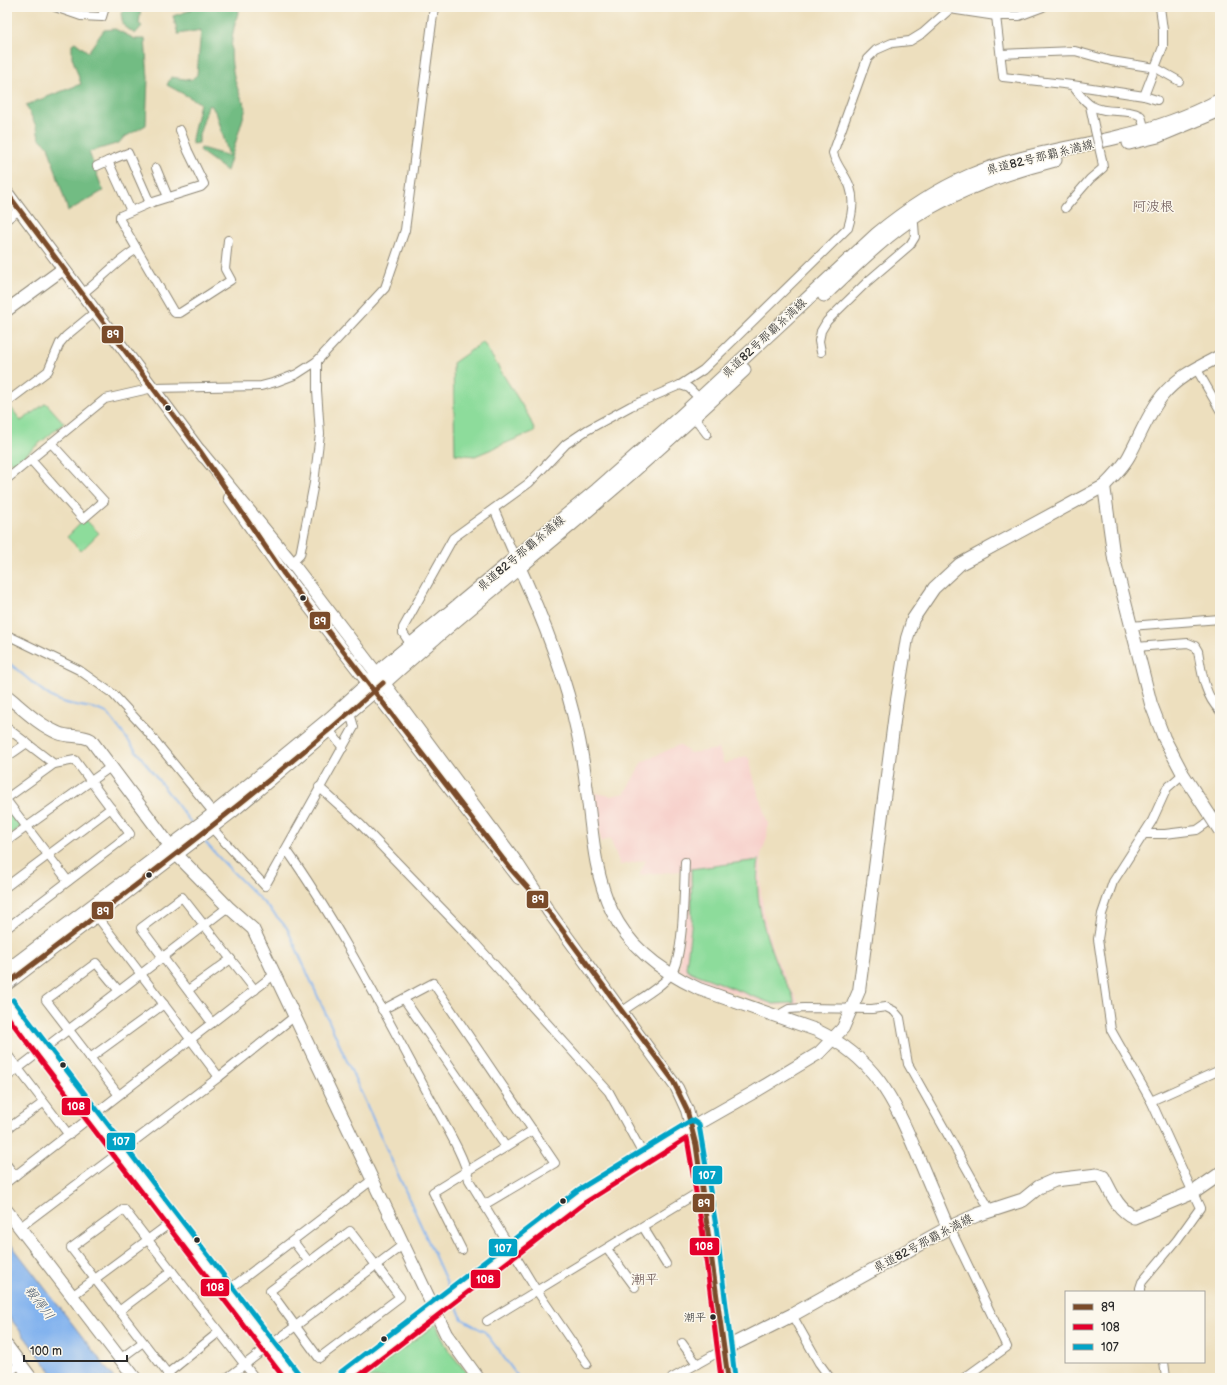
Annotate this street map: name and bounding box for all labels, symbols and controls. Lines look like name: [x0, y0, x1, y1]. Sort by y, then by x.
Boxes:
street label: 県道82号那覇糸満線: [985, 137, 1095, 178]
district label: 阿波根: [1132, 198, 1174, 215]
street label: 県道82号那覇糸満線: [719, 295, 810, 381]
line badge: 89: [101, 325, 124, 344]
text: 89: [106, 328, 120, 341]
unlabelled marker: [163, 403, 173, 413]
street label: 県道82号那覇糸満線: [474, 512, 568, 595]
unlabelled marker: [298, 593, 308, 603]
line badge: 89: [309, 611, 331, 630]
text: 89: [313, 615, 327, 628]
unlabelled marker: [144, 870, 154, 880]
line badge: 89: [526, 890, 549, 909]
text: 89: [531, 893, 545, 906]
line badge: 89: [91, 901, 114, 920]
text: 89: [96, 905, 110, 918]
unlabelled marker: [58, 1060, 68, 1070]
line badge: 108: [61, 1097, 91, 1116]
text: 108: [67, 1100, 85, 1113]
line badge: 107: [106, 1132, 136, 1151]
text: 107: [112, 1135, 130, 1148]
line badge: 107: [692, 1165, 723, 1185]
text: 107: [698, 1169, 716, 1182]
line badge: 89: [692, 1193, 715, 1213]
unlabelled marker: [558, 1196, 568, 1206]
text: 89: [697, 1197, 711, 1210]
street label: 県道82号那覇糸満線: [871, 1211, 975, 1276]
unlabelled marker: [192, 1235, 202, 1245]
line badge: 108: [689, 1237, 720, 1256]
line badge: 107: [488, 1238, 518, 1257]
text: 108: [695, 1240, 713, 1253]
text: 107: [494, 1242, 512, 1255]
line badge: 108: [470, 1269, 501, 1289]
district label: 潮平: [631, 1271, 659, 1288]
text: 108: [476, 1273, 494, 1286]
line badge: 108: [200, 1278, 230, 1297]
text: 108: [206, 1281, 224, 1294]
water label: 報得川: [21, 1282, 57, 1323]
legend: [1065, 1291, 1205, 1363]
text: 89: [1101, 1300, 1115, 1315]
place label: 潮平: [684, 1311, 706, 1324]
marker: 潮平: [708, 1312, 718, 1322]
text: 108: [1101, 1320, 1120, 1335]
unlabelled marker: [379, 1334, 389, 1344]
scale bar: [24, 1337, 127, 1363]
text: 107: [1101, 1340, 1119, 1355]
text: 100 m: [30, 1344, 62, 1359]

